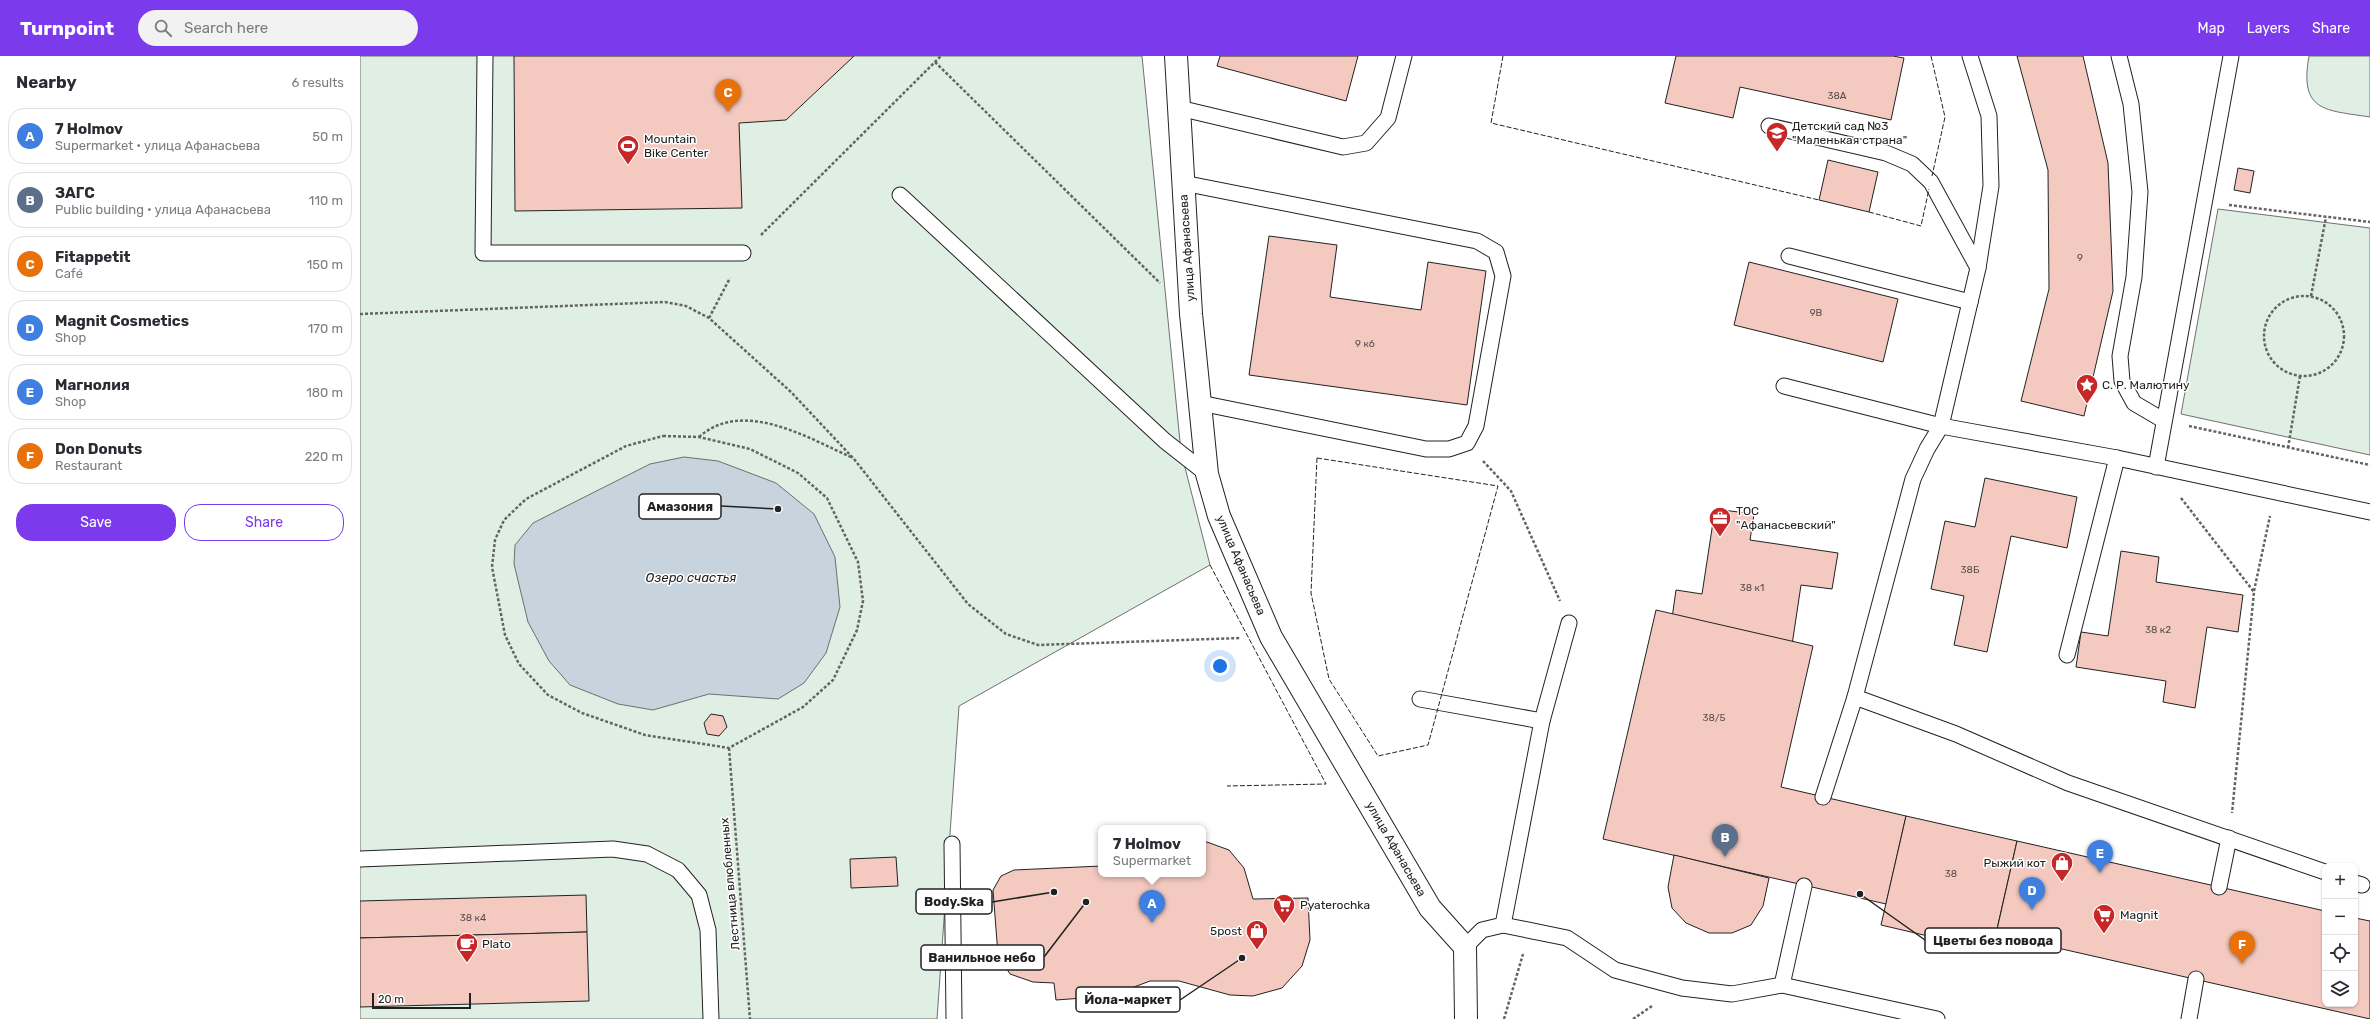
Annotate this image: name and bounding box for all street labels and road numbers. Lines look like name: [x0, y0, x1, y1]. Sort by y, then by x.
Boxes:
street label: улица Афанасьева: [1176, 194, 1198, 302]
street label: улица Афанасьева: [1214, 513, 1268, 617]
street label: улица Афанасьева: [1363, 799, 1429, 899]
street label: Лестница влюбленных: [717, 817, 743, 951]

